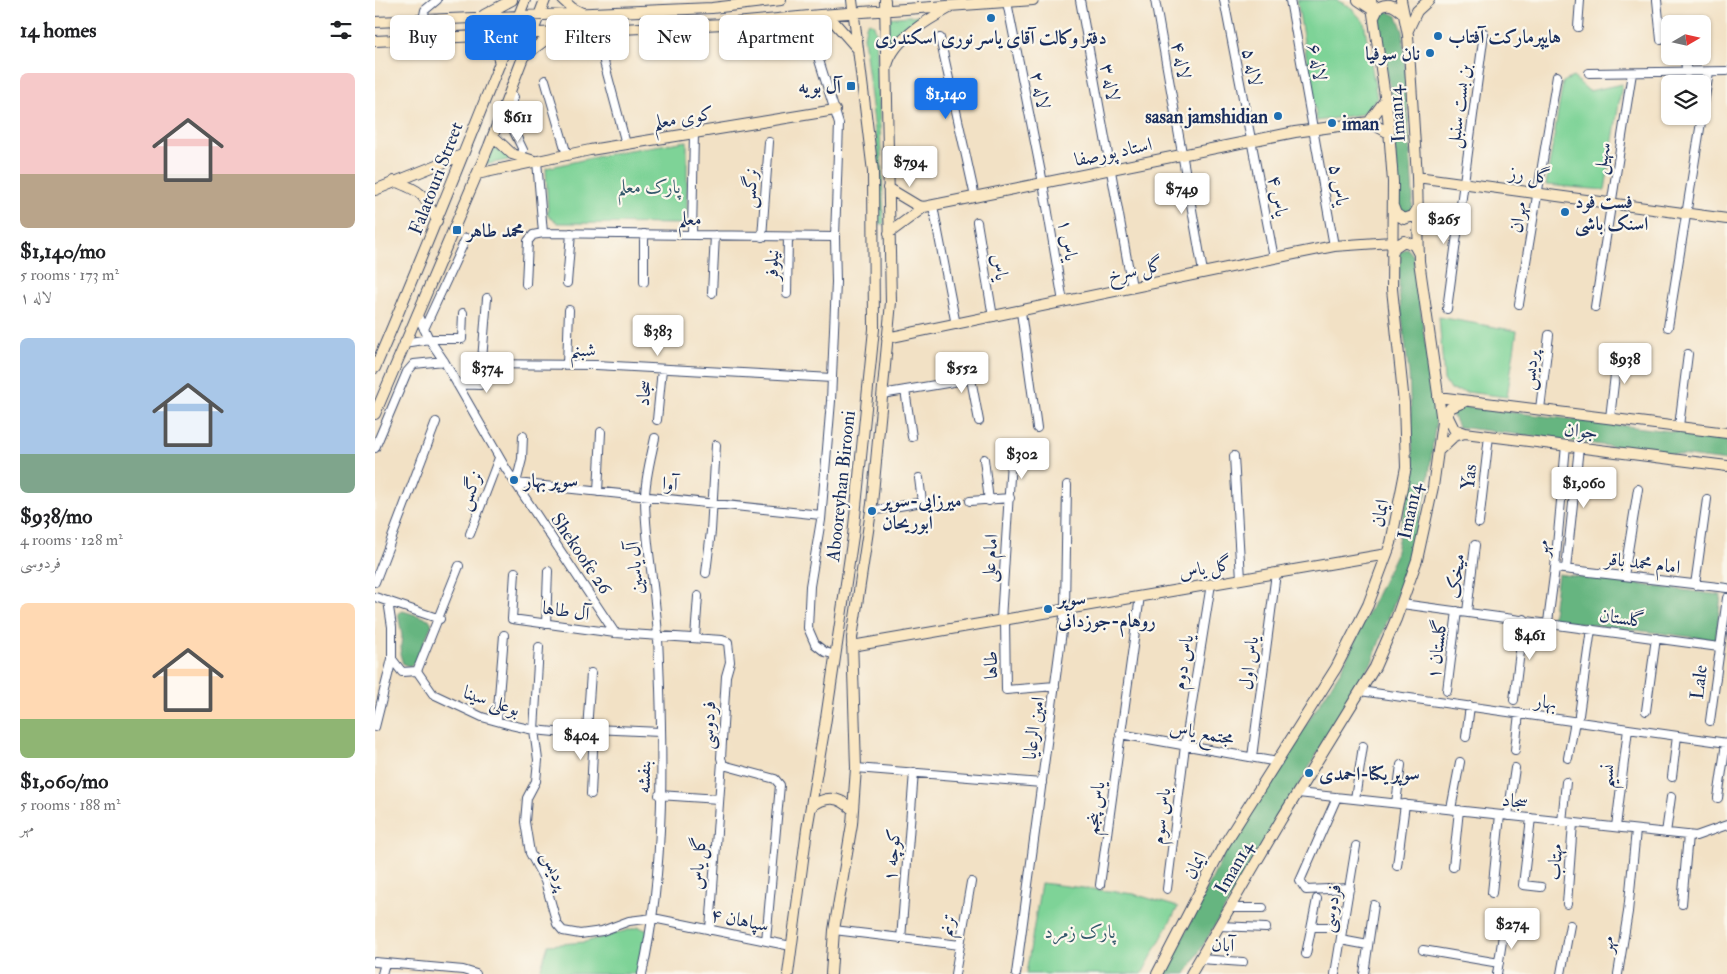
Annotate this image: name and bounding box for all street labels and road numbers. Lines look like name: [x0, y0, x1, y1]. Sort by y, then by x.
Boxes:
street label: لاله ۴: [1166, 40, 1196, 81]
street label: لاله ۶: [1302, 42, 1332, 83]
street label: لاله ۵: [1237, 46, 1267, 88]
street label: لاله ۳: [1095, 62, 1125, 103]
street label: بن بست سنبل: [1441, 62, 1478, 150]
street label: لاله ۲: [1025, 69, 1055, 111]
street label: Iman14: [1383, 84, 1411, 143]
street label: کوی معلم: [651, 101, 716, 142]
street label: Falatouri Street: [403, 119, 468, 238]
street label: استاد پورصفا: [1072, 132, 1155, 173]
street label: سهیل: [1587, 140, 1618, 176]
street label: گل رز: [1506, 160, 1552, 190]
street label: یاس ۵: [1324, 162, 1355, 209]
street label: نرگس: [737, 167, 763, 209]
street label: یاس ۴: [1262, 173, 1294, 220]
street label: مهران: [1504, 200, 1532, 235]
street label: معلم: [678, 207, 702, 238]
street label: یاس ۱: [1053, 217, 1084, 264]
street label: نیلوفر: [760, 249, 784, 283]
street label: یاس: [986, 252, 1014, 284]
street label: گل سرخ: [1105, 252, 1166, 292]
street label: شبنم: [570, 338, 596, 369]
street label: پردیس: [1516, 347, 1546, 392]
street label: سجاد: [631, 379, 657, 407]
street label: Abooreyhan Birooni: [821, 409, 861, 564]
street label: جوان: [1563, 417, 1599, 445]
street label: Yas: [1456, 463, 1482, 491]
street label: نرگس: [451, 467, 488, 514]
street label: آوا: [661, 471, 681, 497]
street label: Iman14: [1392, 480, 1428, 542]
street label: ایمان: [1366, 497, 1394, 529]
street label: Shekoofe 26: [545, 508, 618, 600]
street label: امام علی: [976, 533, 1008, 583]
street label: آل یاسین: [621, 539, 649, 595]
street label: مهر: [1529, 539, 1555, 559]
street label: امام محمد باقر: [1602, 546, 1682, 583]
street label: گل یاس: [1177, 552, 1234, 585]
street label: میخک: [1441, 552, 1471, 600]
street label: آل طاها: [541, 596, 593, 626]
street label: گلستان: [1598, 603, 1646, 633]
street label: گلستان ۱: [1421, 618, 1453, 681]
street label: یاس دوم: [1167, 631, 1203, 692]
street label: یاس اول: [1234, 633, 1264, 691]
street label: طاها: [979, 651, 1003, 679]
street label: Lale: [1685, 664, 1713, 701]
street label: بوعلی سینا: [459, 680, 523, 724]
street label: بهار: [1531, 688, 1558, 715]
street label: امین الرعایا: [1018, 695, 1050, 761]
street label: فردوسی: [695, 700, 722, 750]
street label: مجتمع یاس: [1167, 716, 1236, 755]
street label: بنفشه: [632, 760, 656, 794]
street label: نسیم: [1594, 763, 1627, 790]
street label: یاس پنجم: [1079, 779, 1117, 837]
street label: یاس سوم: [1146, 785, 1180, 846]
street label: سجاد: [1501, 788, 1529, 814]
street label: کوچه ۱: [878, 828, 907, 883]
street label: گل یاس: [684, 836, 713, 891]
street label: Iman14: [1209, 836, 1259, 898]
street label: مهتاب: [1542, 843, 1568, 881]
street label: پردیس: [535, 847, 575, 895]
street label: ایمان: [1178, 848, 1212, 883]
street label: فردوسی: [1315, 882, 1348, 934]
street label: سپاهان ۴: [709, 903, 771, 937]
street label: ترنم: [934, 912, 966, 939]
street label: آبان: [1211, 932, 1237, 958]
street label: مهر: [1594, 934, 1620, 956]

